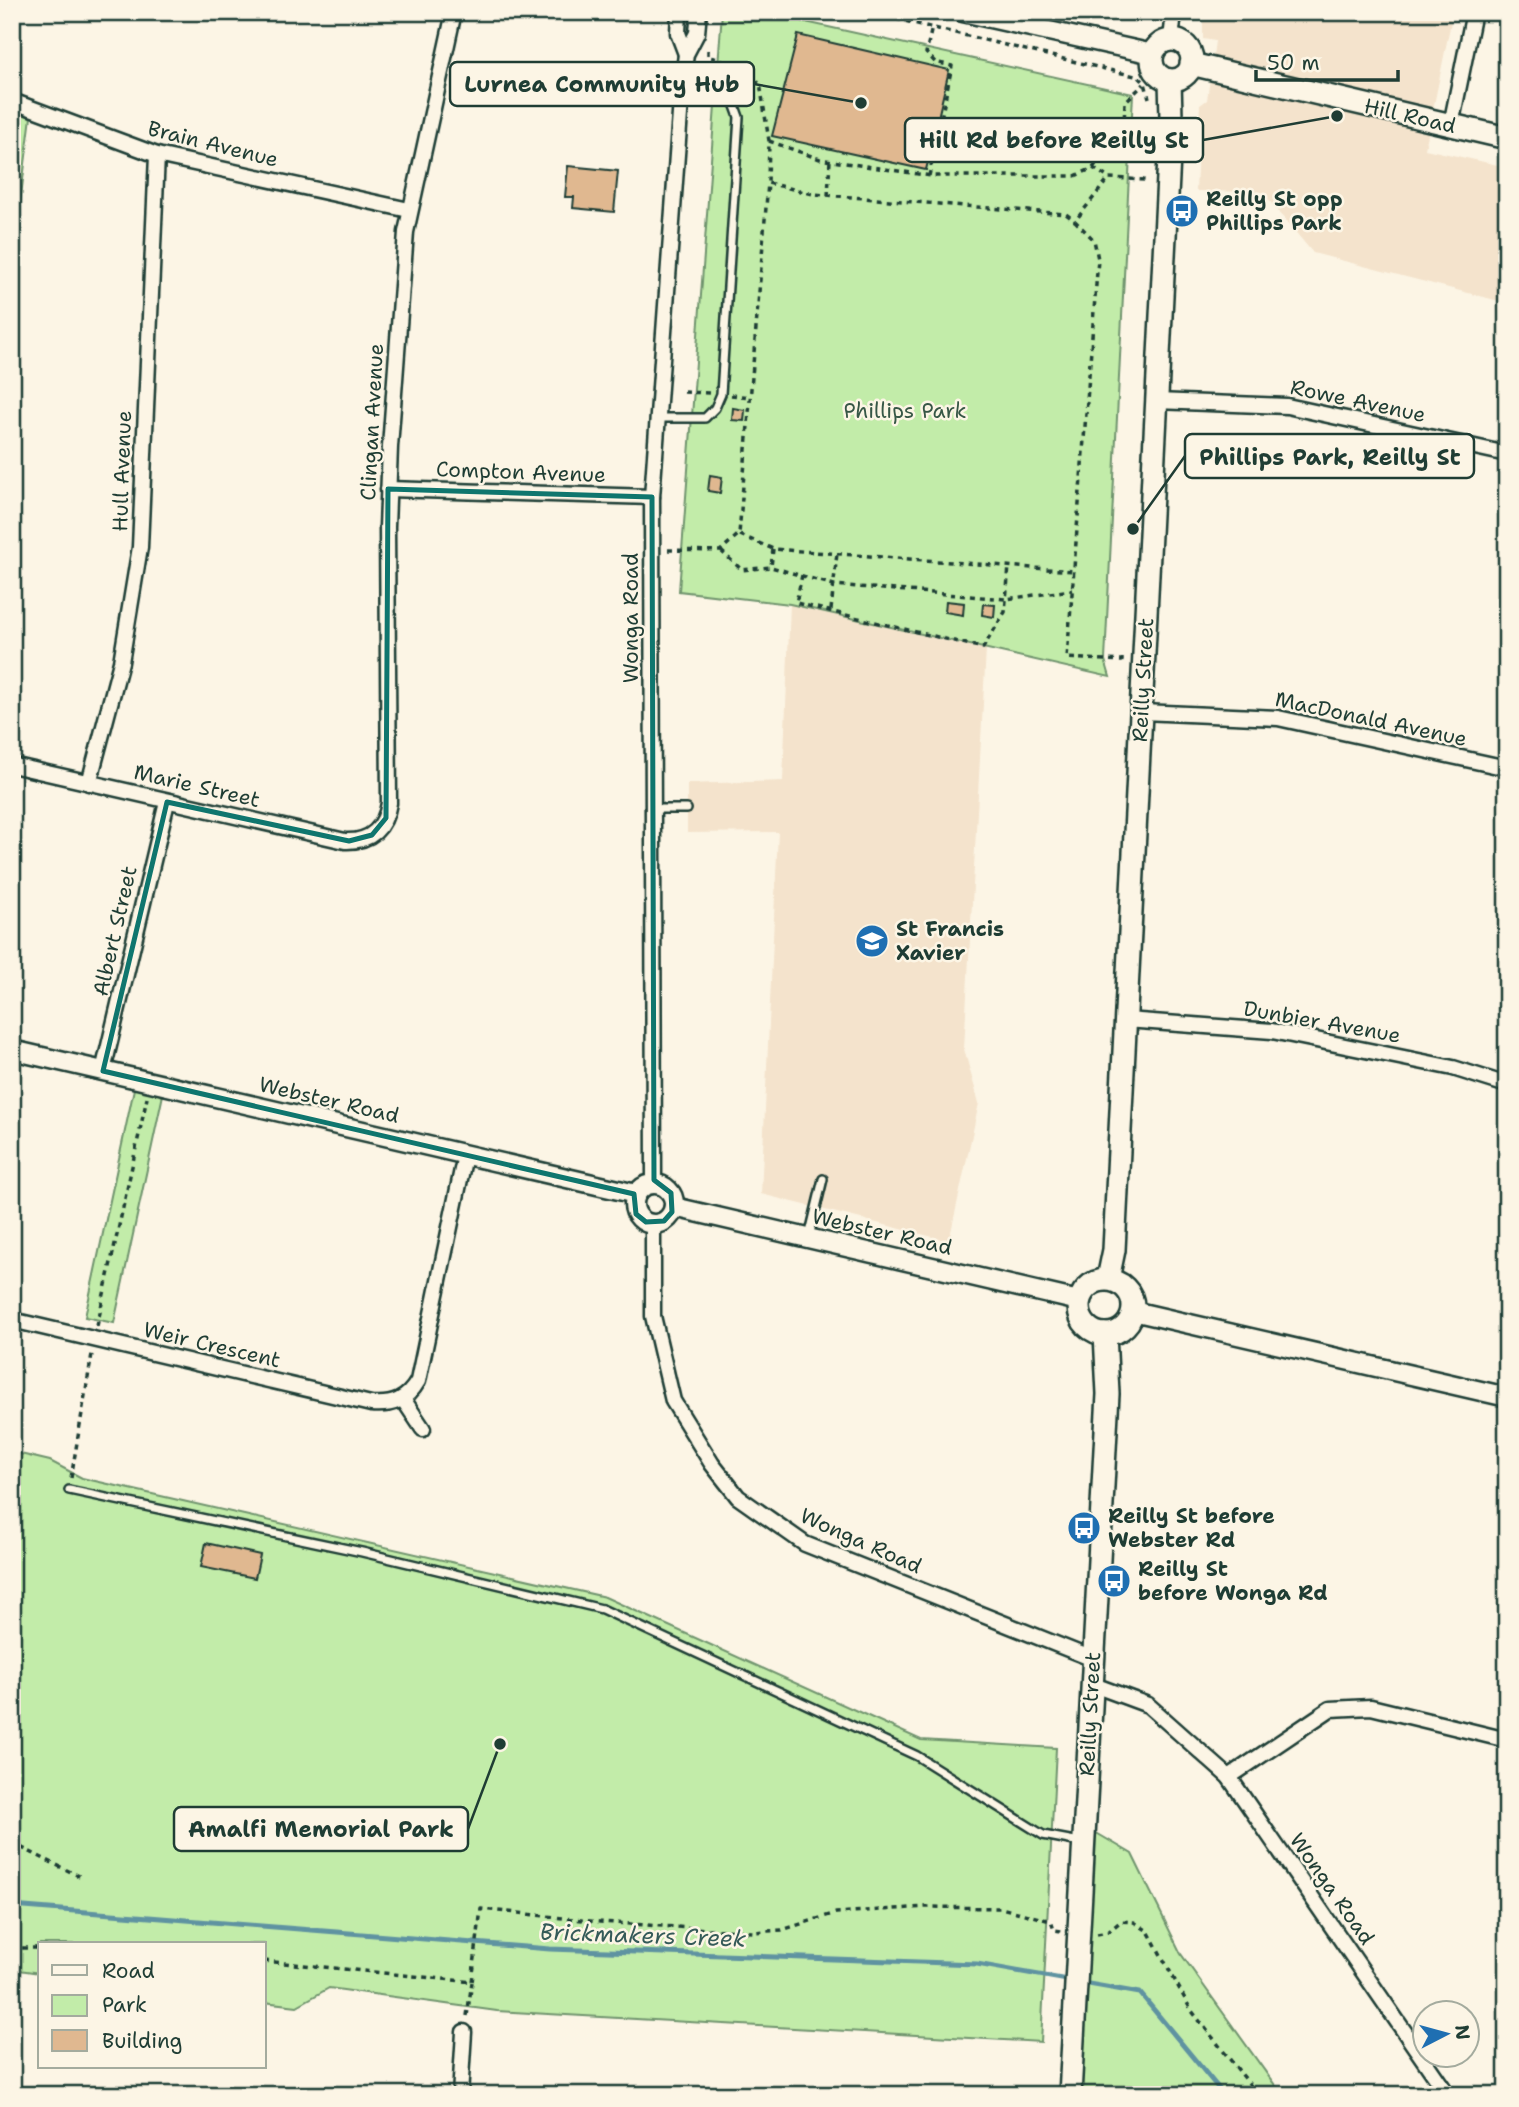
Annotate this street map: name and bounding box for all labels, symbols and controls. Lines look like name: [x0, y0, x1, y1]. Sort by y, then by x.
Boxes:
scale bar: [1256, 38, 1398, 82]
text: 50 m: [1267, 49, 1320, 77]
callout: Lurnea Community Hub: [450, 62, 754, 106]
text: Lurnea Community Hub: [464, 69, 740, 99]
street label: Hill Road: [1361, 92, 1459, 140]
street label: Brain Avenue: [145, 114, 281, 174]
callout: Hill Rd before Reilly St: [905, 118, 1203, 162]
text: Hill Rd before Reilly St: [919, 125, 1189, 155]
place label: Reilly St opp Phillips Park: [1206, 185, 1342, 237]
bus stop icon: Reilly St opp Phillips Park: [1163, 192, 1201, 230]
street label: Clingan Avenue: [354, 343, 390, 501]
street label: Rowe Avenue: [1288, 373, 1428, 429]
park label: Phillips Park: [843, 397, 967, 425]
street label: Hull Avenue: [106, 410, 138, 532]
callout: Phillips Park, Reilly St: [1185, 434, 1474, 478]
text: Phillips Park, Reilly St: [1199, 442, 1461, 472]
street label: Compton Avenue: [436, 455, 606, 489]
street label: Wonga Road: [617, 553, 645, 683]
street label: Reilly Street: [1126, 617, 1160, 743]
street label: MacDonald Avenue: [1272, 685, 1470, 753]
street label: Marie Street: [131, 758, 263, 814]
street label: Albert Street: [86, 863, 144, 999]
place label: St Francis Xavier: [896, 915, 1004, 967]
school or university icon: St Francis Xavier: [853, 922, 891, 960]
street label: Dunbier Avenue: [1241, 994, 1403, 1050]
street label: Webster Road: [256, 1070, 402, 1130]
street label: Webster Road: [809, 1202, 955, 1262]
street label: Weir Crescent: [141, 1316, 283, 1374]
street label: Wonga Road: [796, 1502, 926, 1580]
place label: Reilly St before Webster Rd: [1108, 1502, 1275, 1554]
bus stop icon: Reilly St before Webster Rd: [1065, 1509, 1103, 1547]
place label: Reilly St before Wonga Rd: [1138, 1555, 1328, 1607]
bus stop icon: Reilly St before Wonga Rd: [1095, 1562, 1133, 1600]
street label: Reilly Street: [1073, 1651, 1107, 1777]
callout: Amalfi Memorial Park: [174, 1807, 468, 1851]
text: Amalfi Memorial Park: [188, 1814, 454, 1844]
street label: Wonga Road: [1283, 1828, 1381, 1950]
water label: Brickmakers Creek: [539, 1916, 747, 1954]
legend: [38, 1942, 266, 2068]
text: Road: [102, 1957, 155, 1985]
text: Park: [102, 1991, 147, 2019]
north arrow: [1410, 1998, 1480, 2068]
text: N: [1449, 2023, 1476, 2041]
text: Building: [102, 2027, 182, 2055]

